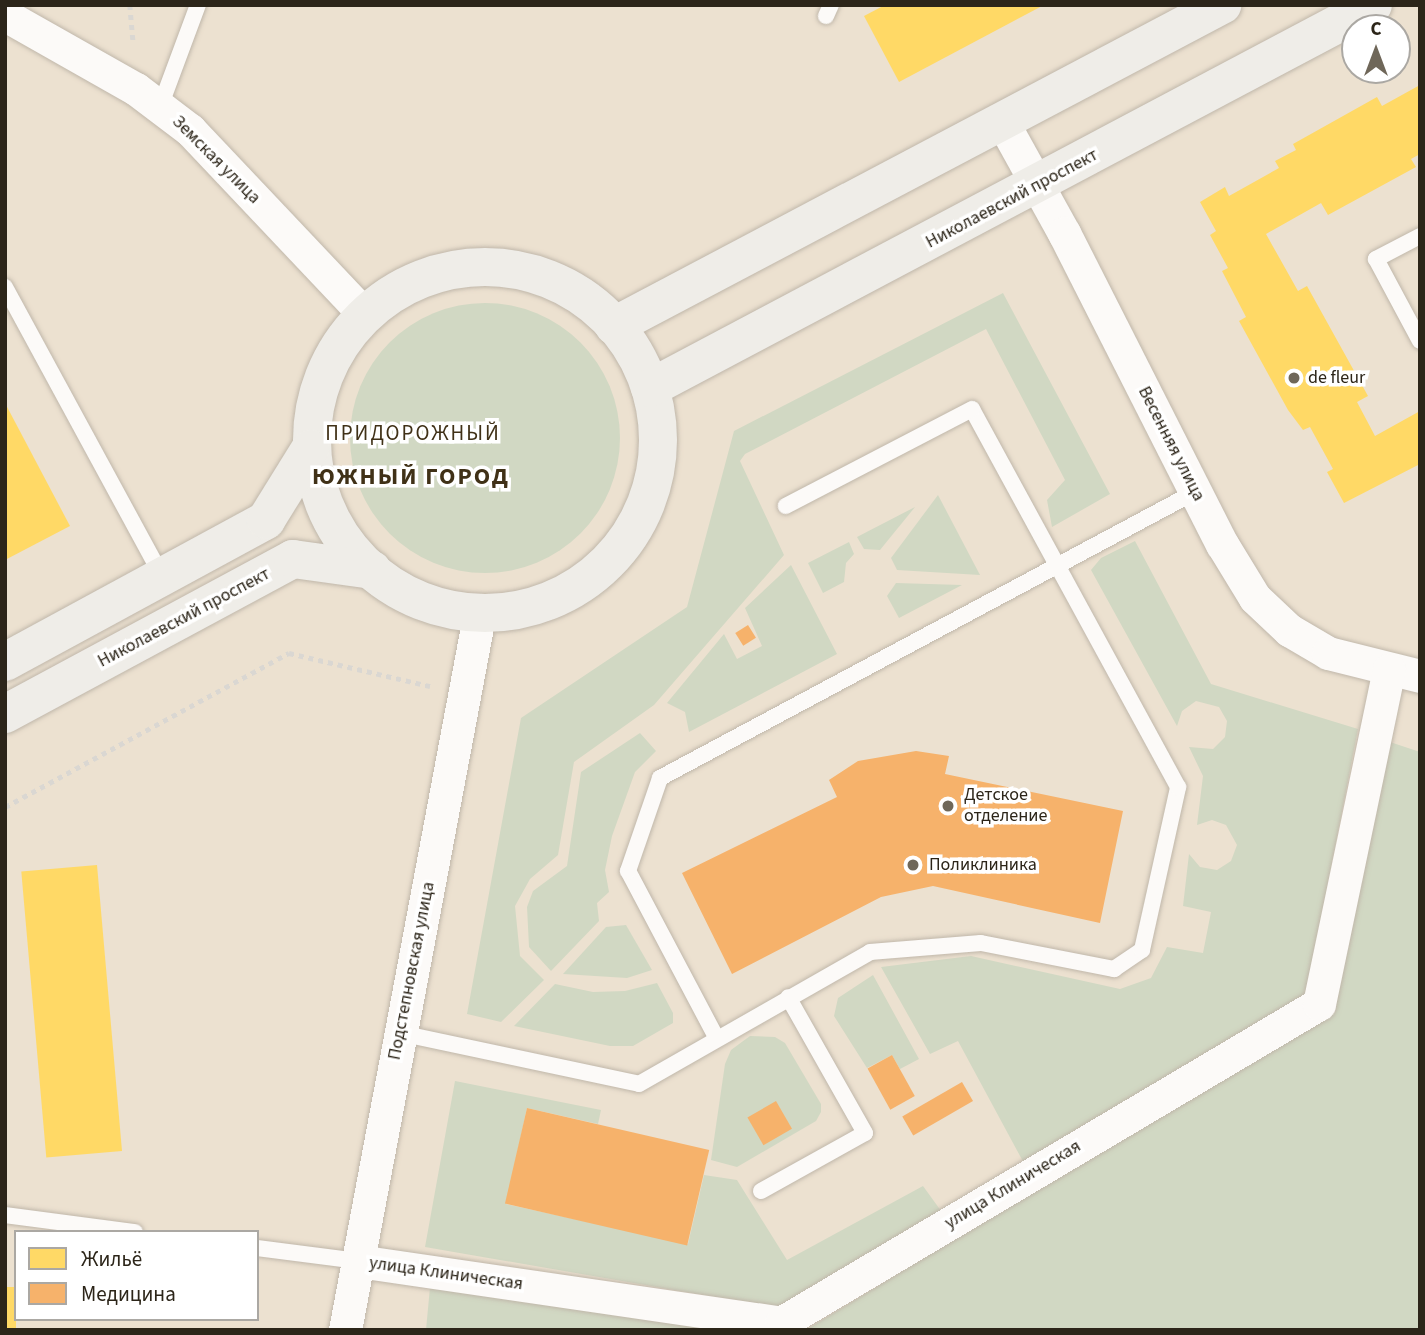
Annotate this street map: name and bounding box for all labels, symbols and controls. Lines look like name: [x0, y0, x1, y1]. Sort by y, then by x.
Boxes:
north arrow: [1341, 14, 1411, 84]
text: С: [1370, 16, 1382, 43]
street label: Земская улица: [167, 111, 265, 209]
street label: Николаевский проспект: [922, 144, 1102, 254]
place label: de fleur: [1308, 367, 1365, 389]
marker: de fleur: [1286, 370, 1302, 386]
street label: Весенняя улица: [1133, 383, 1209, 505]
district label: ПРИДОРОЖНЫЙ: [327, 420, 499, 446]
district label: ЮЖНЫЙ ГОРОД: [313, 463, 509, 491]
street label: Николаевский проспект: [94, 563, 274, 673]
place label: Детское отделение: [964, 785, 1047, 828]
marker: Детское отделение: [938, 796, 958, 816]
place label: Поликлиника: [929, 854, 1037, 876]
marker: Поликлиника: [903, 855, 923, 875]
street label: Подстепновская улица: [384, 880, 440, 1062]
street label: улица Клиническая: [941, 1136, 1085, 1234]
legend: [14, 1230, 259, 1321]
text: Жильё: [81, 1244, 142, 1274]
street label: улица Клиническая: [368, 1253, 524, 1295]
text: Медицина: [81, 1279, 176, 1309]

